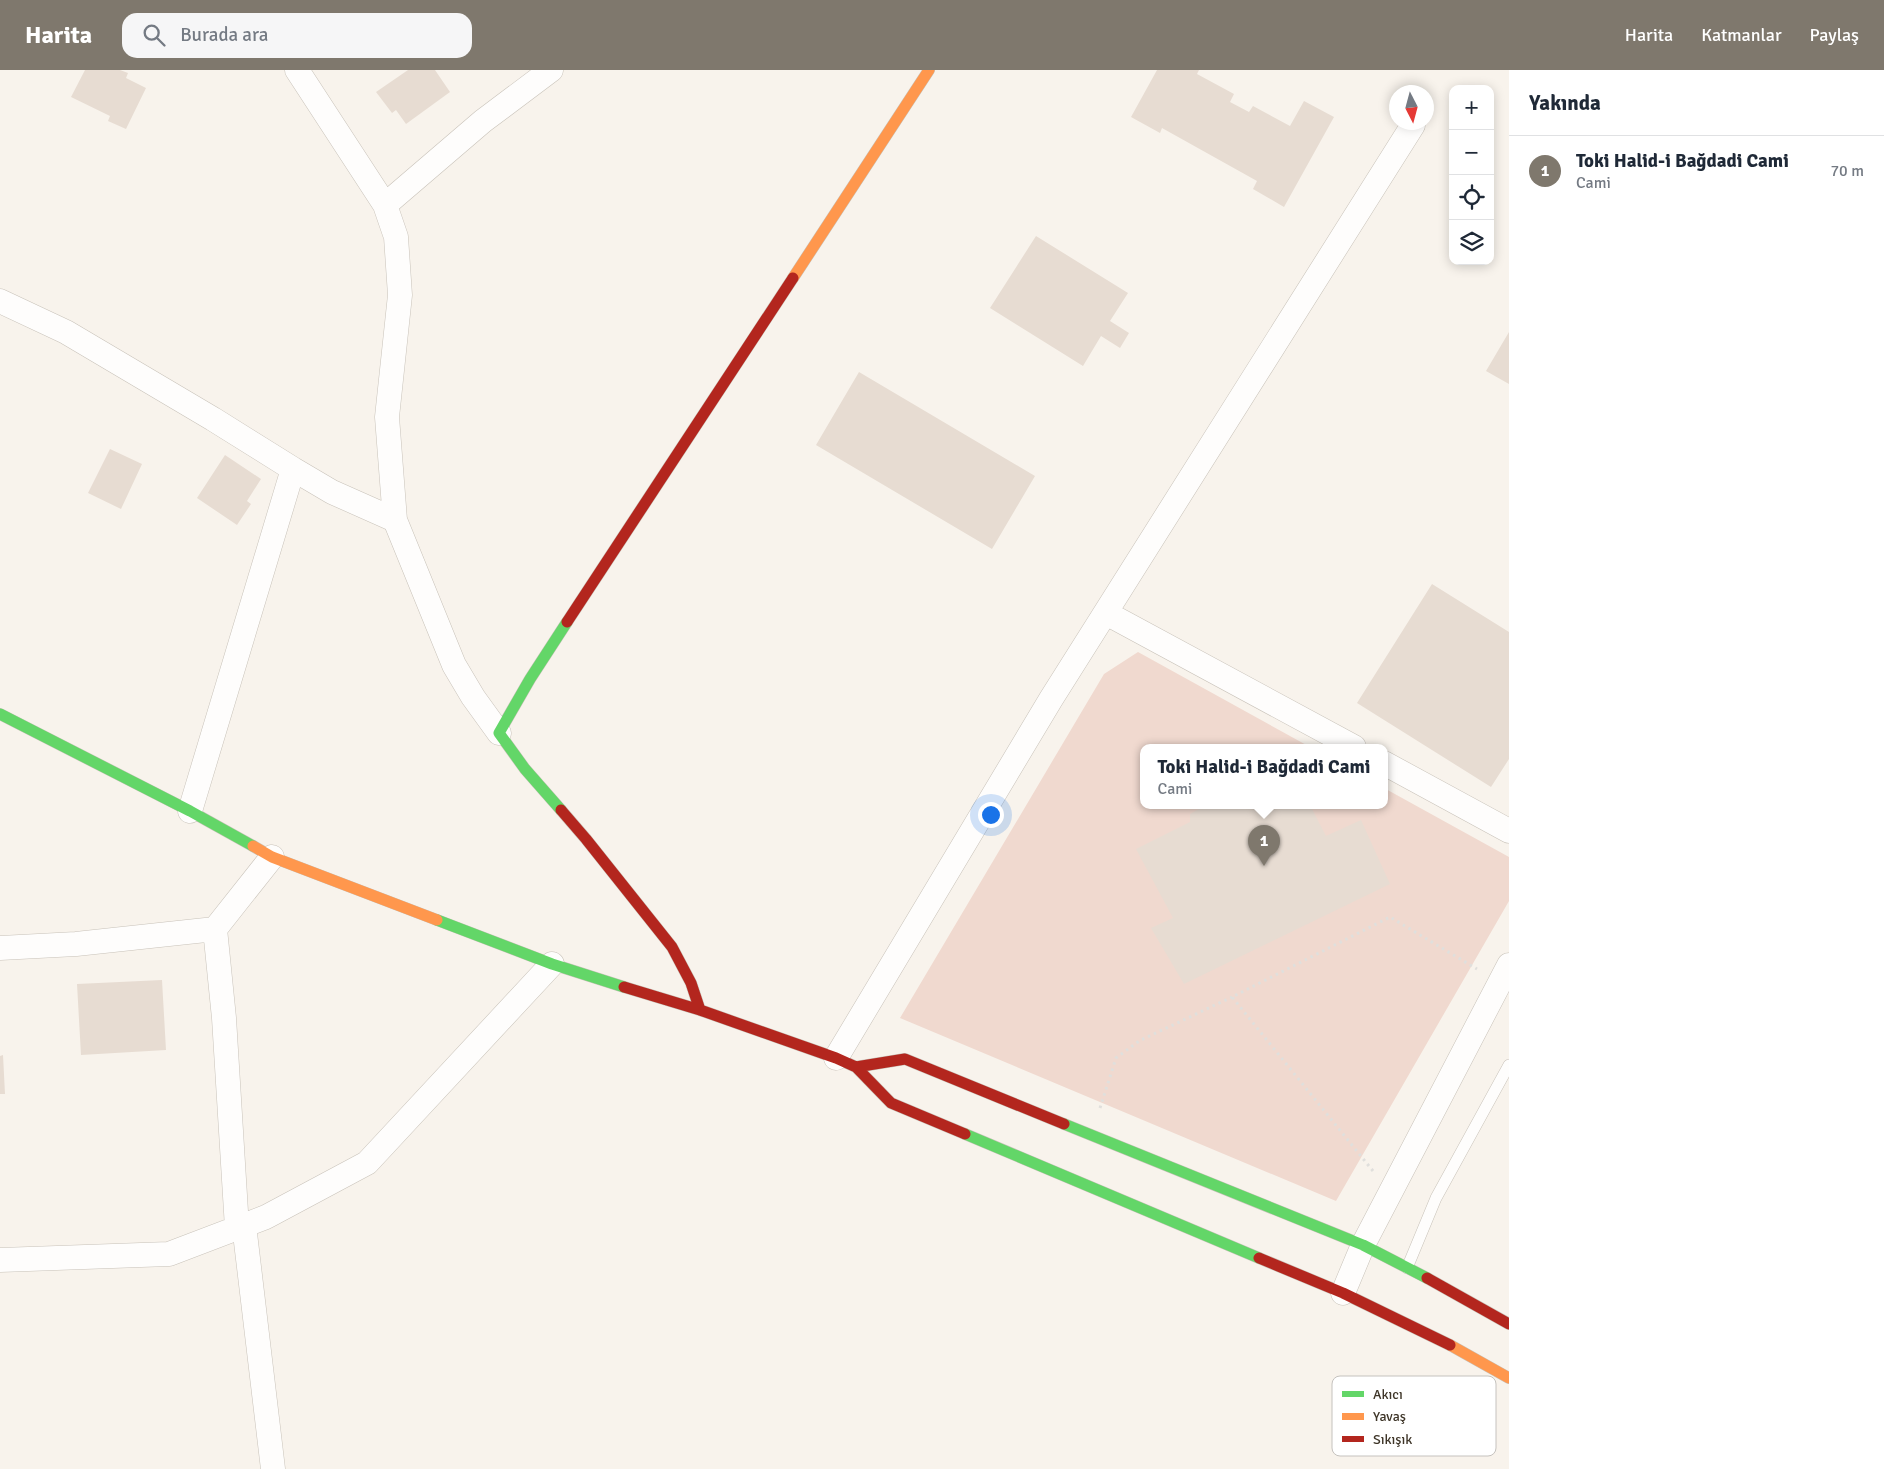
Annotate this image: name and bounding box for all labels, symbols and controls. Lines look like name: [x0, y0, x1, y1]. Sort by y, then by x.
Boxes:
search box: [122, 13, 472, 58]
text: Harita: [25, 20, 92, 50]
icon: search: [140, 21, 168, 49]
text: Burada ara: [180, 23, 268, 47]
text: Harita: [1625, 24, 1673, 46]
text: Katmanlar: [1701, 24, 1782, 46]
text: Paylaş: [1810, 24, 1859, 46]
north arrow: [1389, 85, 1434, 130]
map controls: [1449, 85, 1494, 265]
button: +: [1449, 85, 1494, 130]
text: Yakında: [1529, 90, 1601, 116]
button: −: [1449, 130, 1494, 175]
text: Toki Halid-i Bağdadi Cami: [1576, 149, 1789, 173]
text: 1: [1541, 161, 1549, 181]
text: 70 m: [1830, 161, 1864, 181]
text: Cami: [1576, 173, 1611, 193]
button: locate: [1449, 175, 1494, 220]
button: layers: [1449, 220, 1494, 265]
popup: [1140, 744, 1388, 809]
text: Toki Halid-i Bağdadi Cami: [1158, 755, 1370, 779]
text: Cami: [1158, 779, 1192, 799]
your location: [978, 802, 1004, 828]
pin: 1: [1248, 825, 1280, 866]
legend: [1332, 1376, 1496, 1456]
text: Akıcı: [1373, 1386, 1403, 1403]
text: Yavaş: [1373, 1408, 1406, 1425]
text: Sıkışık: [1373, 1431, 1412, 1448]

